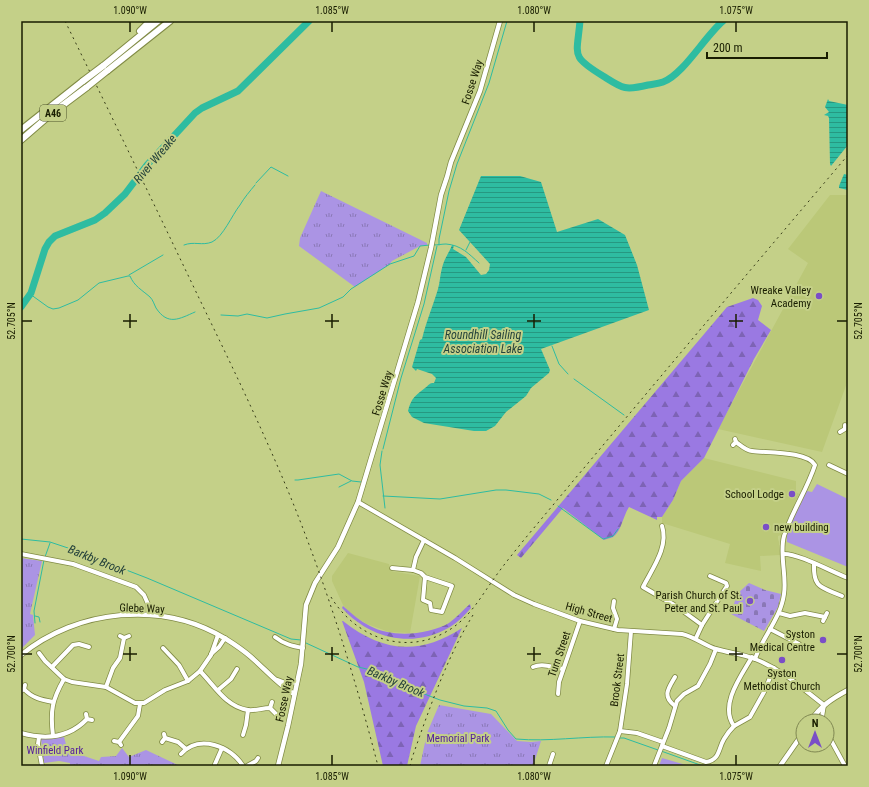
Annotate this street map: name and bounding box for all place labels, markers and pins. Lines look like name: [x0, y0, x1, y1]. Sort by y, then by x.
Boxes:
place label: Wreake Valley Academy: [751, 284, 811, 310]
marker: Wreake Valley Academy: [814, 291, 824, 301]
place label: School Lodge: [725, 488, 784, 501]
marker: School Lodge: [787, 489, 797, 499]
place label: new building: [774, 521, 829, 534]
marker: new building: [761, 522, 771, 532]
place label: Parish Church of St. Peter and St. Paul: [656, 589, 742, 615]
marker: Parish Church of St. Peter and St. Paul: [745, 596, 755, 606]
place label: Syston Medical Centre: [750, 628, 815, 654]
marker: Syston Medical Centre: [818, 635, 828, 645]
marker: Syston Methodist Church: [777, 655, 787, 665]
place label: Syston Methodist Church: [744, 667, 820, 693]

